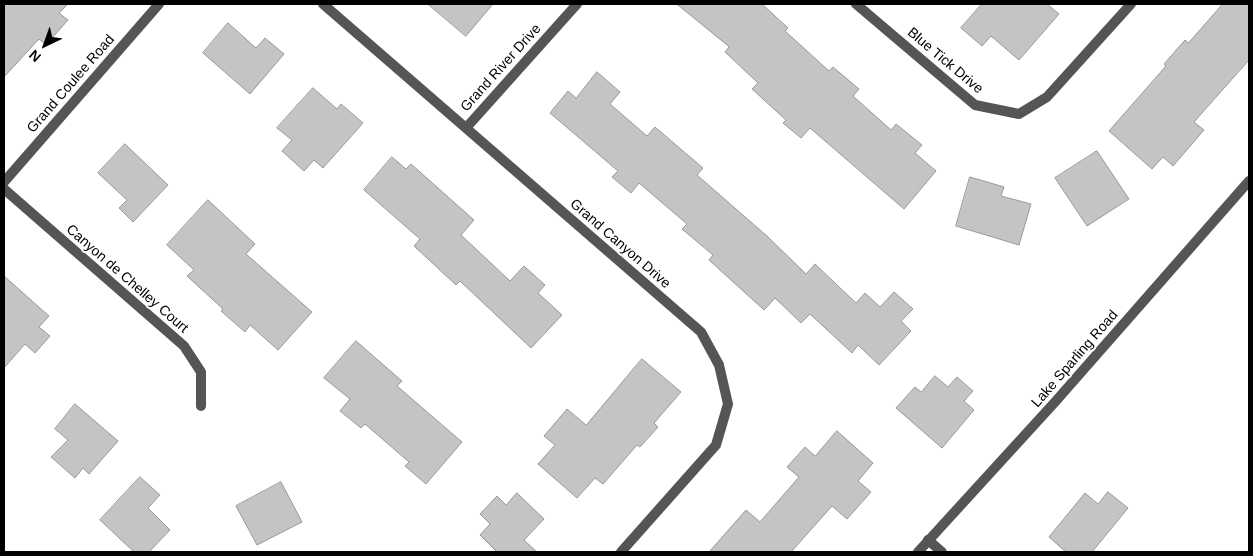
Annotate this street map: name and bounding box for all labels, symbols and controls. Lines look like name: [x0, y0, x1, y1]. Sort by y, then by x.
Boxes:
north arrow: [20, 20, 70, 70]
street label: Grand River Drive: [457, 21, 545, 115]
street label: Blue Tick Drive: [904, 24, 986, 98]
street label: Grand Coulee Road: [24, 31, 118, 137]
text: N: [26, 47, 44, 65]
street label: Grand Canyon Drive: [566, 196, 674, 292]
street label: Canyon de Chelley Court: [62, 221, 192, 337]
street label: Lake Sparling Road: [1028, 307, 1122, 411]

